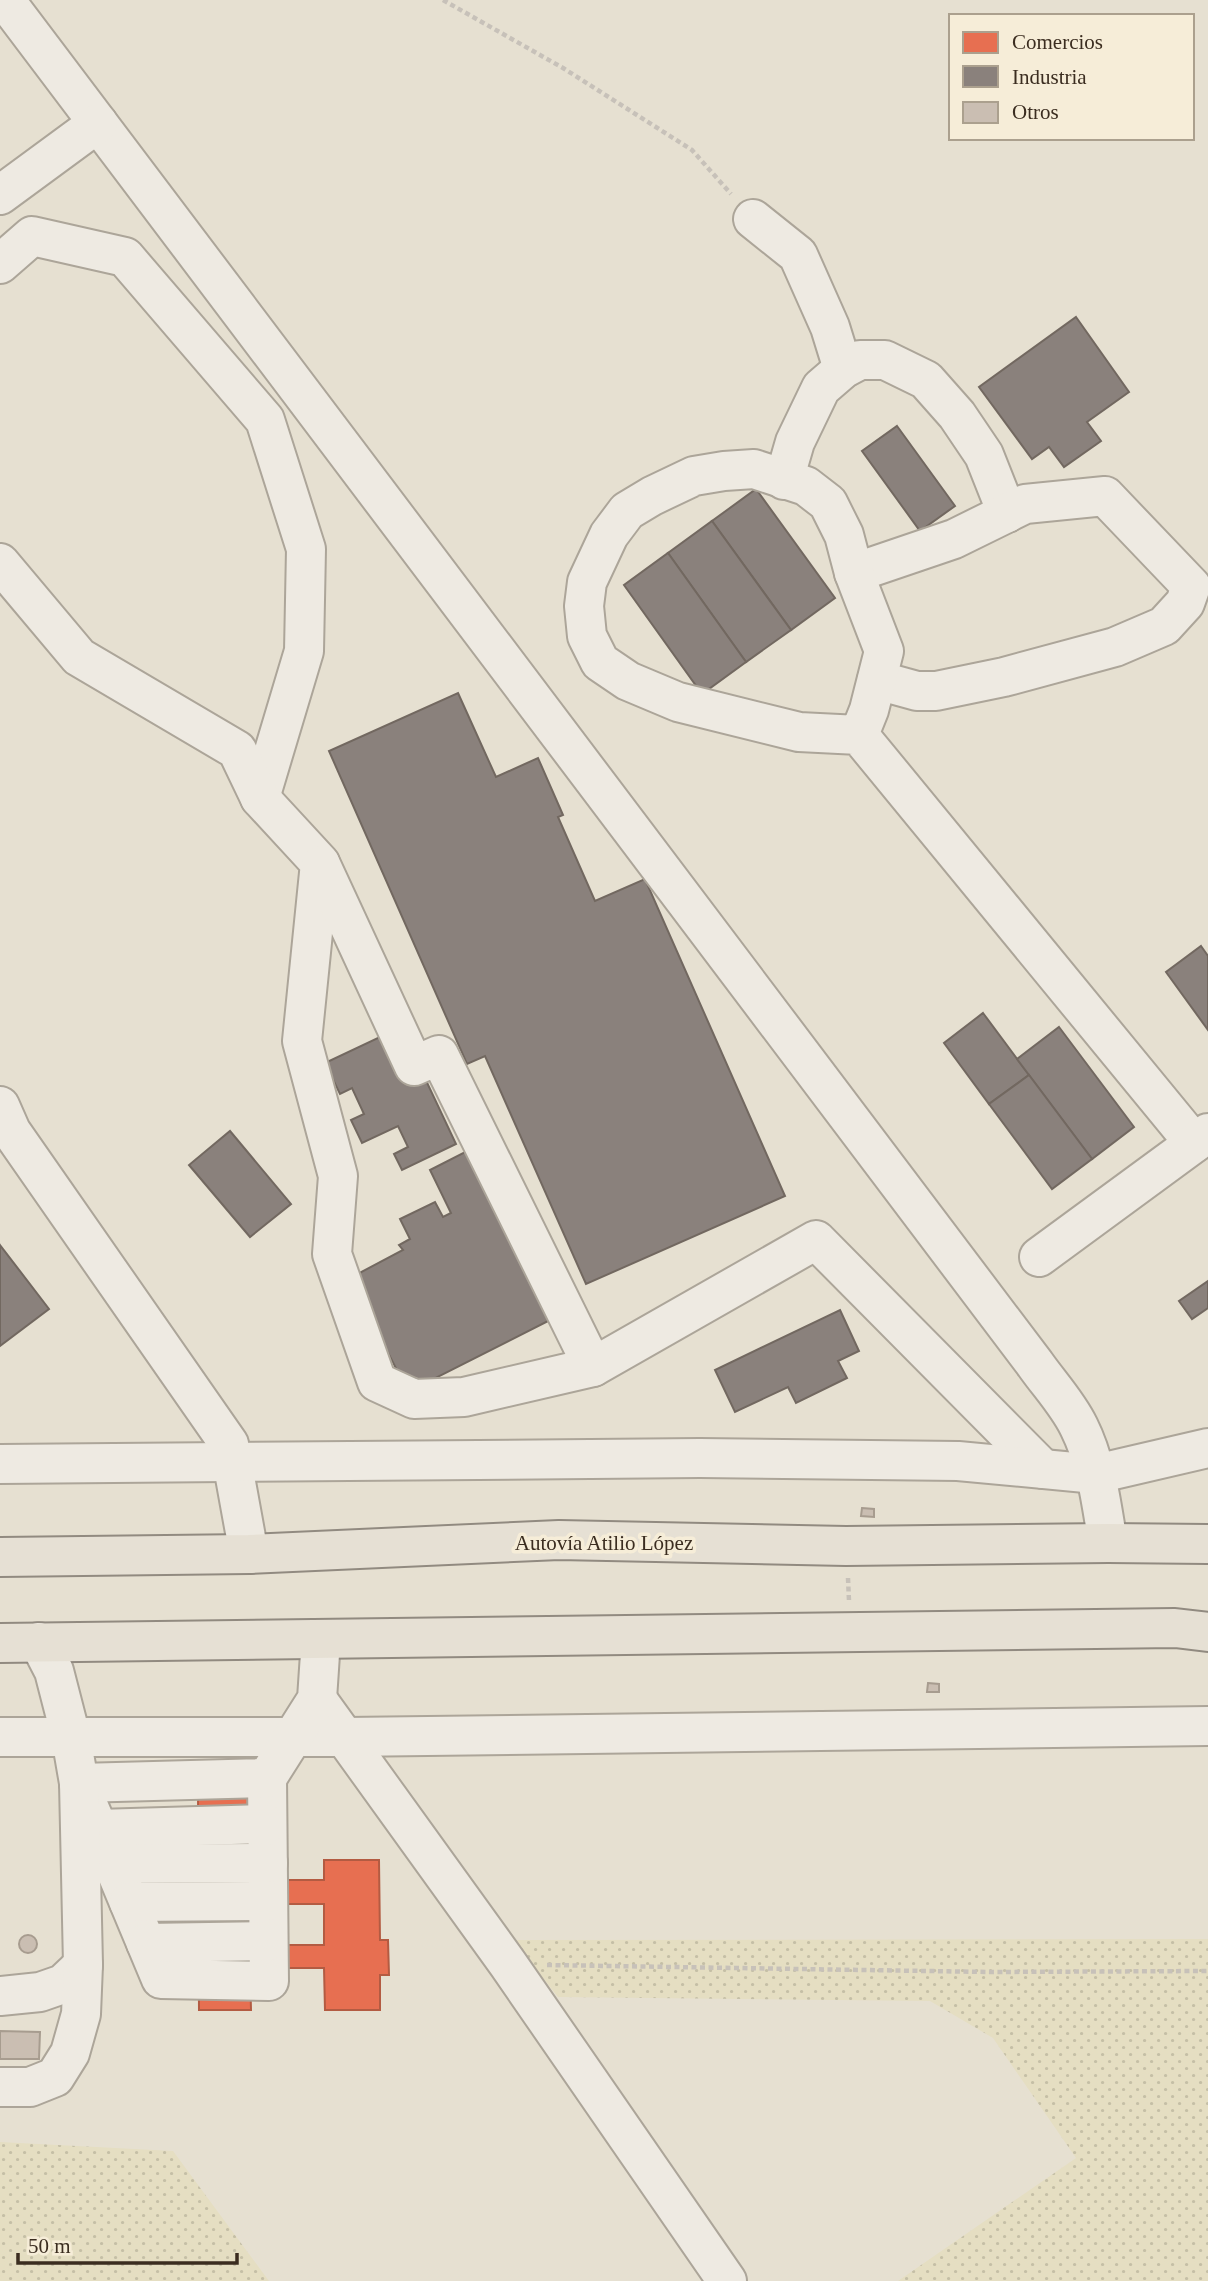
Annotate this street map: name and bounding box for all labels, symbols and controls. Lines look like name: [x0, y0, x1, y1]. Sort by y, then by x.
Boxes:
legend: [949, 14, 1194, 140]
text: Comercios: [1012, 30, 1103, 54]
text: Industria: [1012, 65, 1087, 89]
text: Otros: [1012, 100, 1059, 124]
street label: Autovía Atilio López: [515, 1531, 693, 1555]
scale bar: [18, 2222, 236, 2266]
text: 50 m: [28, 2234, 71, 2258]

